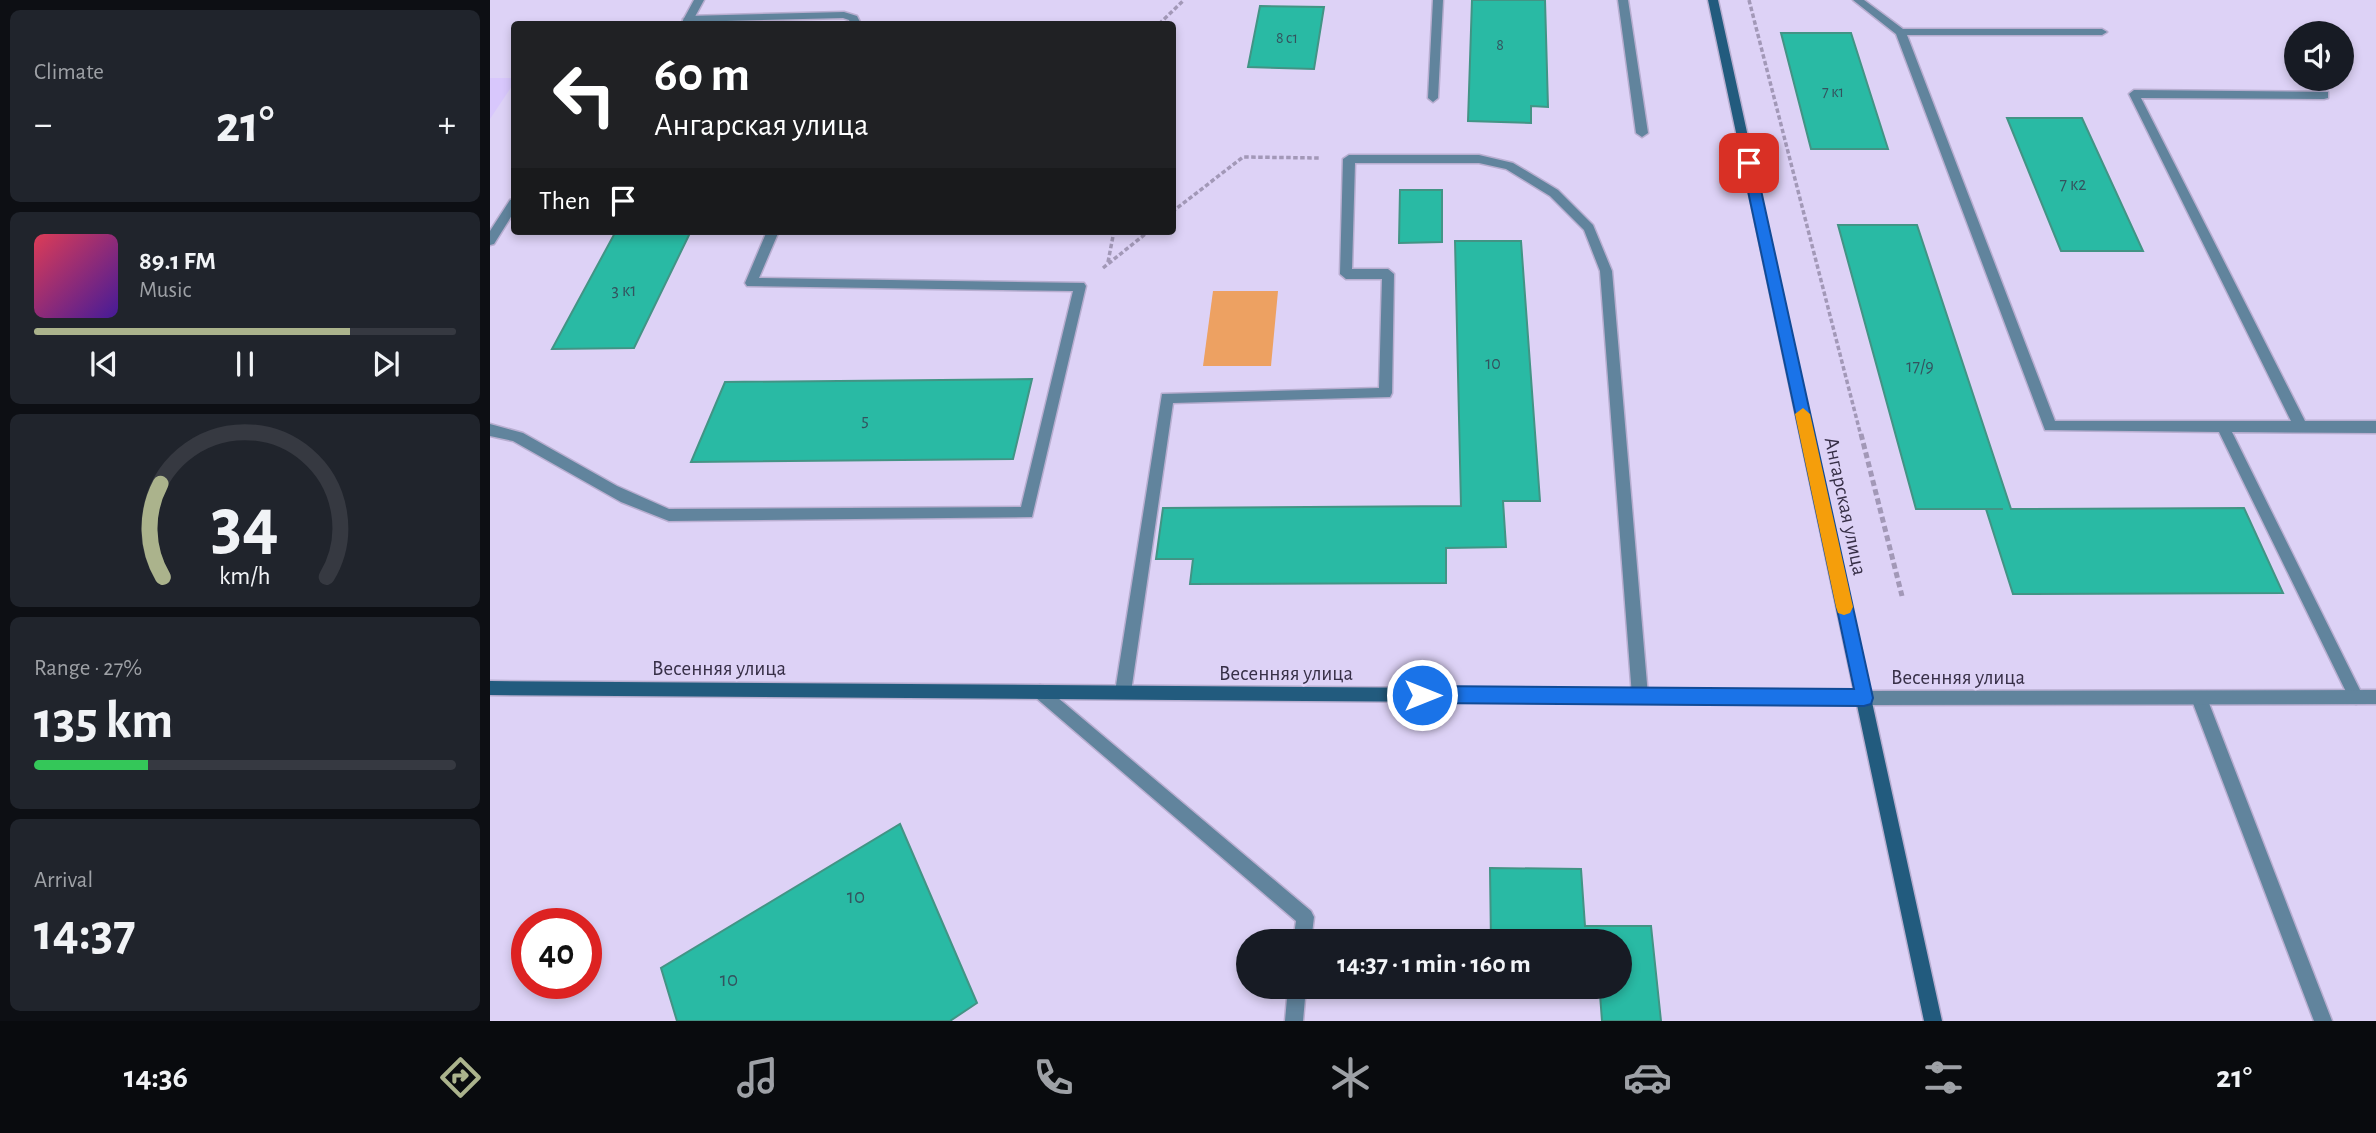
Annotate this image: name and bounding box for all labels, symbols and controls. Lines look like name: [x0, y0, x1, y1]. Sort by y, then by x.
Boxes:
map controls: [2284, 21, 2354, 91]
button: sound: [2284, 21, 2354, 91]
house number: 8 с1: [1276, 30, 1298, 46]
house number: 8: [1496, 37, 1504, 53]
icon: left: [539, 49, 630, 140]
text: 60 m: [654, 51, 750, 100]
text: Climate: [34, 61, 104, 84]
house number: 7 к1: [1822, 84, 1844, 100]
text: 21°: [216, 99, 274, 151]
text: −: [34, 106, 52, 144]
text: +: [438, 106, 456, 144]
text: Ангарская улица: [654, 109, 869, 141]
pin: [1719, 133, 1779, 193]
icon: arrive: [1730, 144, 1768, 182]
house number: 7 к2: [2060, 176, 2086, 194]
icon: arrive: [604, 182, 642, 220]
text: Then: [539, 188, 590, 214]
text: 89.1 FM: [139, 248, 216, 274]
text: Music: [139, 279, 191, 302]
house number: 3 к1: [612, 282, 636, 300]
icon: previous: [85, 345, 123, 383]
icon: pause: [226, 345, 264, 383]
icon: next: [367, 345, 405, 383]
house number: 10: [1485, 355, 1501, 373]
house number: 17/9: [1906, 358, 1934, 376]
house number: 5: [861, 412, 869, 430]
street label: Ангарская улица: [1821, 435, 1871, 578]
text: 34: [211, 489, 279, 562]
text: km/h: [219, 563, 271, 588]
text: Range · 27%: [34, 657, 142, 680]
street label: Весенняя улица: [652, 658, 787, 679]
position arrow: [1385, 658, 1459, 732]
street label: Весенняя улица: [1219, 663, 1354, 684]
street label: Весенняя улица: [1891, 667, 2026, 688]
text: 135 km: [34, 695, 173, 747]
text: Arrival: [34, 869, 93, 892]
house number: 10: [847, 886, 865, 907]
text: 14:37: [34, 907, 136, 959]
speed limit sign: 40: [511, 908, 602, 999]
text: 14:37 · 1 min · 160 m: [1337, 951, 1531, 977]
house number: 10: [720, 969, 738, 990]
icon: directions: [436, 1053, 485, 1102]
icon: music: [733, 1053, 782, 1102]
icon: phone: [1029, 1053, 1078, 1102]
icon: climate: [1326, 1053, 1375, 1102]
icon: car: [1623, 1053, 1672, 1102]
icon: filters: [1919, 1053, 1968, 1102]
text: 14:36: [124, 1061, 188, 1093]
text: 21°: [2216, 1061, 2252, 1093]

